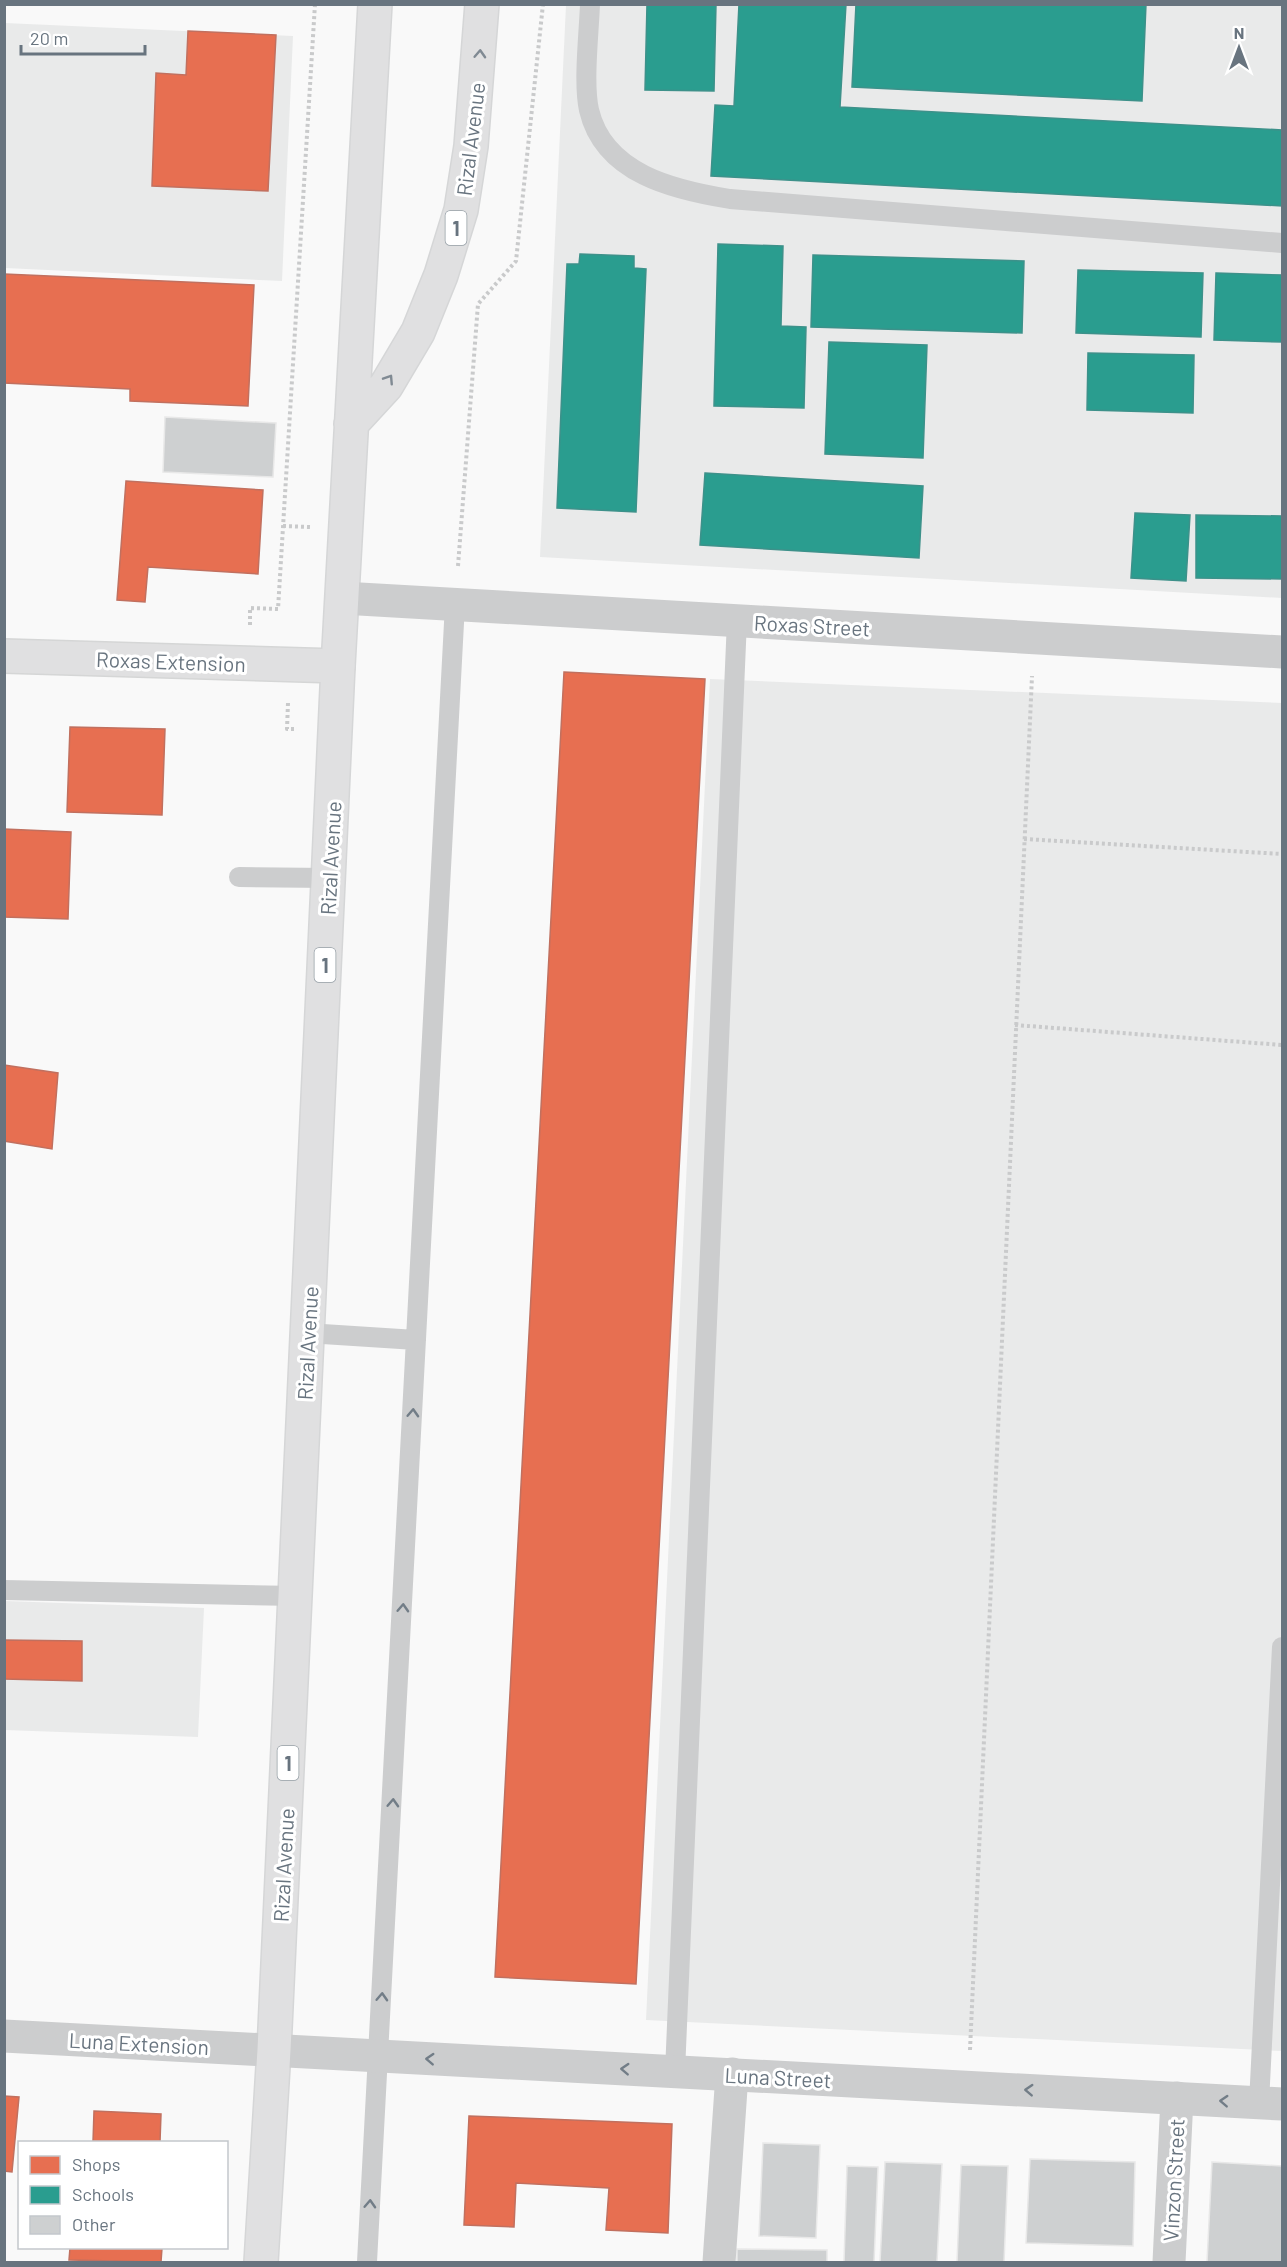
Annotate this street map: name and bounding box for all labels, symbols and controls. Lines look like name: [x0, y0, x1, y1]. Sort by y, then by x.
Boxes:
scale bar: [21, 18, 146, 56]
north arrow: [1209, 18, 1269, 78]
text: N: [1234, 23, 1244, 42]
text: 20 m: [30, 27, 68, 49]
one-way arrow: [473, 50, 486, 59]
street label: Rizal Avenue: [451, 81, 489, 197]
road number: 1: [446, 211, 466, 245]
one-way arrow: [382, 375, 393, 386]
street label: Roxas Street: [753, 609, 871, 641]
street label: Roxas Extension: [96, 646, 246, 676]
street label: Rizal Avenue: [315, 800, 345, 916]
road number: 1: [314, 948, 336, 982]
street label: Rizal Avenue: [292, 1285, 322, 1401]
one-way arrow: [406, 1409, 419, 1418]
one-way arrow: [396, 1603, 409, 1612]
road number: 1: [278, 1746, 298, 1780]
one-way arrow: [386, 1798, 399, 1807]
street label: Rizal Avenue: [268, 1807, 298, 1923]
one-way arrow: [376, 1993, 389, 2002]
street label: Luna Extension: [68, 2027, 210, 2059]
one-way arrow: [426, 2052, 435, 2065]
street label: Luna Street: [724, 2062, 832, 2092]
one-way arrow: [620, 2063, 629, 2076]
one-way arrow: [1025, 2084, 1034, 2097]
one-way arrow: [1220, 2094, 1229, 2107]
street label: Vinzon Street: [1157, 2118, 1189, 2242]
legend: [18, 2141, 228, 2249]
text: Shops: [72, 2153, 121, 2175]
text: Schools: [72, 2183, 134, 2205]
one-way arrow: [364, 2200, 377, 2209]
text: Other: [72, 2213, 116, 2235]

